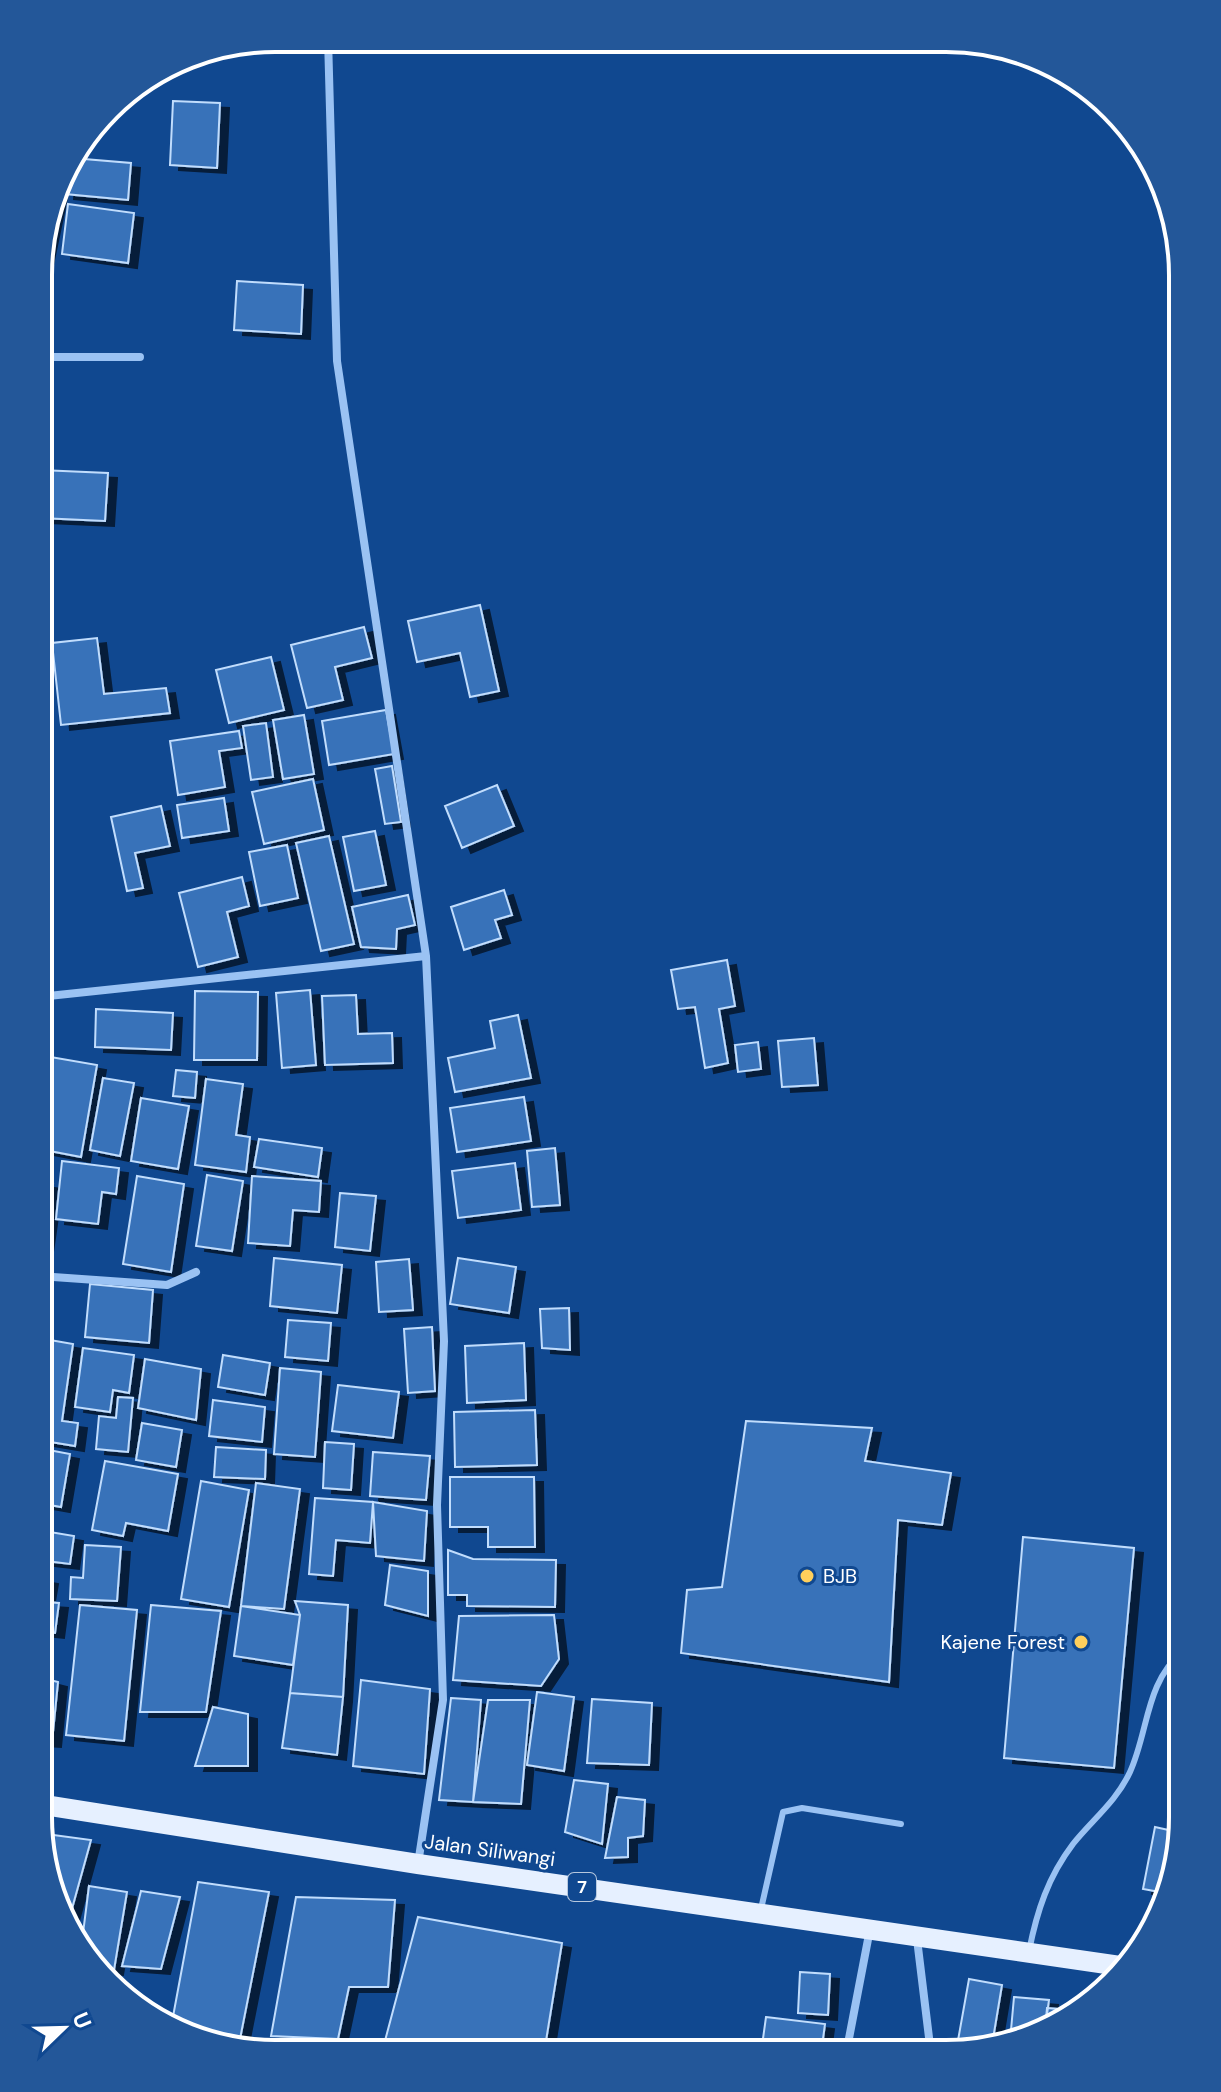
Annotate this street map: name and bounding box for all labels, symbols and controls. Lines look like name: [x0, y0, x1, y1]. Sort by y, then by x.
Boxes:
place label: BJB: [823, 1563, 857, 1589]
marker: BJB: [798, 1567, 816, 1585]
place label: Kajene Forest: [941, 1629, 1065, 1655]
marker: Kajene Forest: [1072, 1633, 1090, 1651]
street label: Jalan Siliwangi: [423, 1828, 557, 1872]
road number: 7: [568, 1873, 596, 1901]
north arrow: [24, 1988, 104, 2068]
text: U: [66, 2008, 98, 2033]

